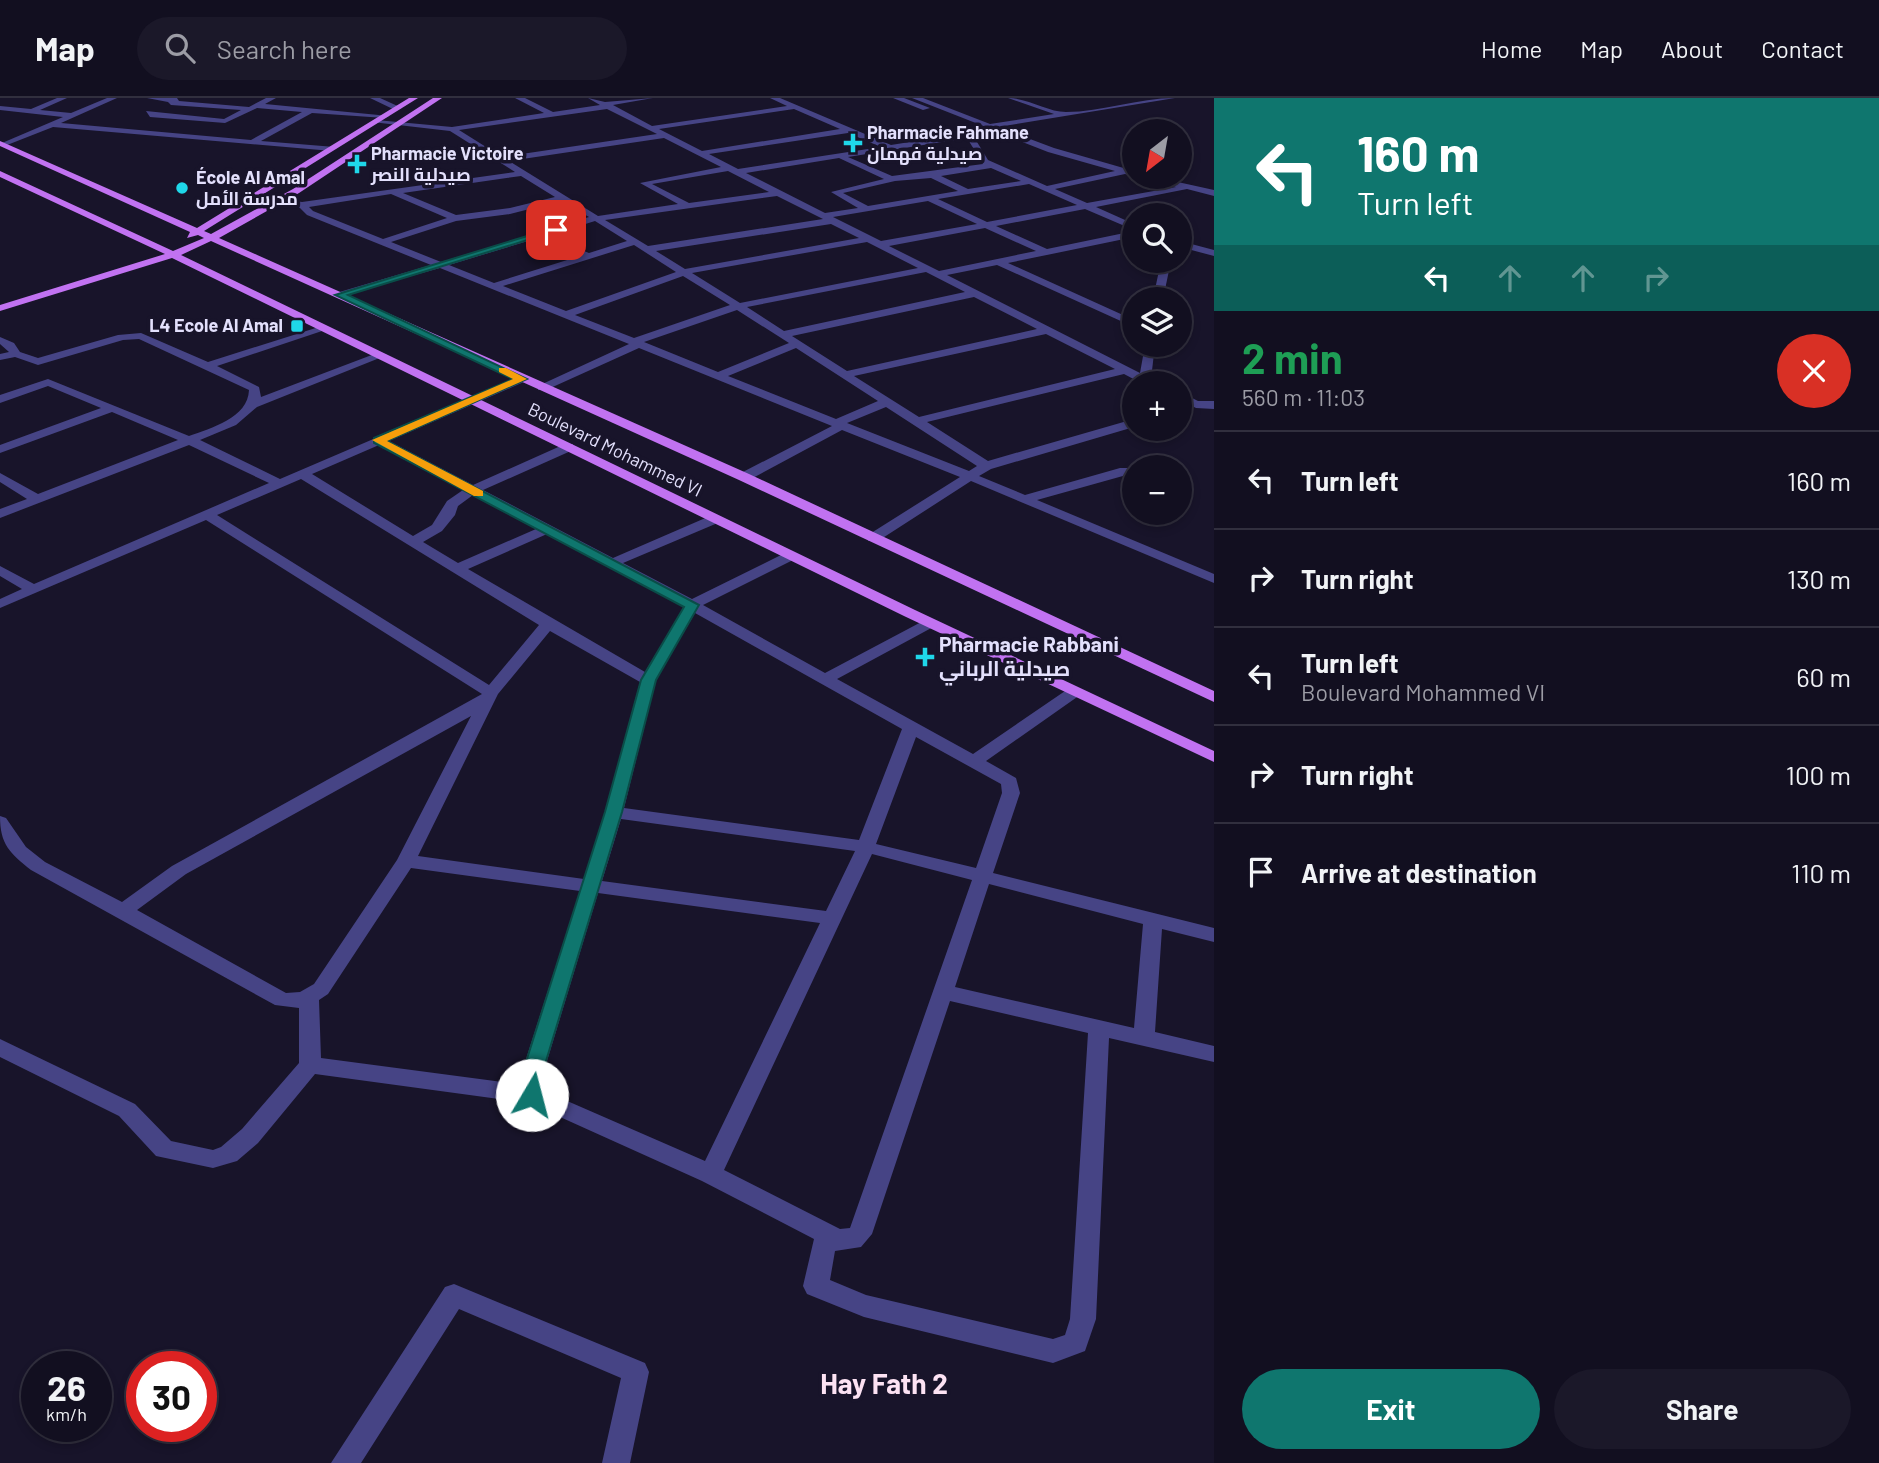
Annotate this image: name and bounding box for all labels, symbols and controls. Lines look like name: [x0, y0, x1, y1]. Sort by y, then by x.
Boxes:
search box: [137, 17, 627, 80]
text: Map: [35, 28, 95, 68]
icon: search: [161, 29, 199, 67]
text: Search here: [217, 33, 352, 64]
text: Home: [1481, 34, 1542, 63]
text: Map: [1580, 34, 1623, 63]
text: About: [1661, 34, 1723, 63]
text: Contact: [1761, 34, 1844, 63]
north arrow: [1122, 119, 1192, 189]
map controls: [1122, 119, 1192, 525]
place label: Pharmacie Fahmane صيدلية فهمان: [867, 121, 1029, 165]
text: 160 m: [1357, 123, 1479, 182]
icon: left: [1242, 126, 1333, 217]
marker: Pharmacie Fahmane صيدلية فهمان: [845, 135, 861, 151]
place label: Pharmacie Victoire صيدلية النصر: [370, 142, 524, 186]
marker: Pharmacie Victoire صيدلية النصر: [349, 156, 365, 172]
place label: École Al Amal مدرسة الأمل: [196, 166, 305, 210]
marker: École Al Amal مدرسة الأمل: [174, 180, 190, 196]
text: Turn left: [1357, 183, 1474, 221]
pin: [526, 200, 586, 260]
button: search: [1122, 203, 1192, 273]
icon: arrive: [537, 211, 575, 249]
icon: left: [1418, 259, 1456, 297]
icon: ahead: [1491, 259, 1529, 297]
icon: ahead: [1564, 259, 1602, 297]
icon: right: [1637, 259, 1675, 297]
button: layers: [1122, 287, 1192, 357]
place label: L4 Ecole Al Amal: [149, 314, 283, 336]
marker: L4 Ecole Al Amal: [289, 318, 305, 334]
text: 2 min: [1242, 332, 1343, 382]
button: close: [1777, 334, 1851, 408]
button: +: [1122, 371, 1192, 441]
text: 560 m · 11:03: [1242, 383, 1365, 411]
street label: Boulevard Mohammed VI: [525, 397, 706, 501]
button: −: [1122, 455, 1192, 525]
icon: left: [1242, 461, 1280, 499]
text: Turn left: [1301, 465, 1399, 496]
text: 160 m: [1787, 465, 1851, 496]
icon: right: [1242, 559, 1280, 597]
text: Turn right: [1301, 563, 1414, 594]
text: 130 m: [1787, 563, 1851, 594]
place label: Pharmacie Rabbani صيدلية الرباني: [939, 631, 1119, 686]
text: Turn left: [1301, 647, 1399, 678]
marker: Pharmacie Rabbani صيدلية الرباني: [917, 649, 933, 665]
icon: left: [1242, 657, 1280, 695]
text: 60 m: [1796, 661, 1851, 692]
text: Boulevard Mohammed VI: [1301, 678, 1545, 706]
icon: right: [1242, 755, 1280, 793]
text: Turn right: [1301, 759, 1414, 790]
text: 100 m: [1786, 759, 1851, 790]
icon: arrive: [1242, 853, 1280, 891]
text: Arrive at destination: [1301, 857, 1537, 888]
text: 110 m: [1791, 857, 1851, 888]
position arrow: [495, 1058, 569, 1132]
speed limit sign: 30: [126, 1351, 217, 1442]
text: 26: [47, 1366, 86, 1408]
district label: Hay Fath 2: [820, 1366, 948, 1400]
button: Exit: [1242, 1369, 1540, 1449]
button: Share: [1554, 1369, 1851, 1449]
text: km/h: [46, 1403, 87, 1425]

